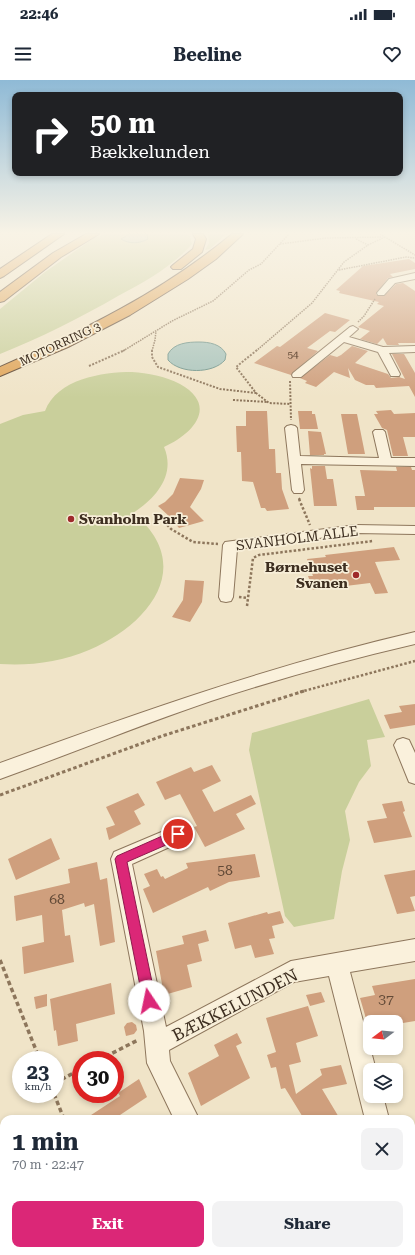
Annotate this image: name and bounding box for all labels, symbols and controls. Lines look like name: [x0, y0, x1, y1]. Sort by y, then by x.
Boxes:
text: 22:46: [20, 5, 58, 23]
icon: menu: [12, 43, 34, 65]
icon: heart: [381, 43, 403, 65]
text: Beeline: [173, 44, 242, 65]
text: 50 m: [90, 107, 155, 140]
icon: right: [24, 108, 76, 160]
text: Bækkelunden: [90, 141, 210, 162]
street label: MOTORRING 3: [17, 319, 103, 369]
house number: 54: [287, 349, 299, 360]
place label: Svanholm Park: [79, 511, 187, 527]
marker: Svanholm Park: [66, 514, 76, 524]
street label: SVANHOLM ALLE: [235, 523, 359, 553]
place label: Børnehuset Svanen: [265, 559, 349, 591]
marker: Børnehuset Svanen: [351, 570, 361, 580]
pin: [161, 817, 195, 851]
icon: arrive: [167, 823, 189, 845]
house number: 58: [217, 862, 233, 878]
house number: 68: [49, 891, 65, 907]
street label: BÆKKELUNDEN: [169, 965, 301, 1045]
position arrow: [128, 980, 170, 1022]
house number: 37: [378, 991, 394, 1007]
north arrow: [363, 1015, 403, 1055]
map controls: [363, 1015, 403, 1103]
speed limit sign: 30: [72, 1051, 124, 1103]
text: 23: [27, 1060, 49, 1084]
button: layers: [363, 1063, 403, 1103]
text: km/h: [25, 1081, 51, 1092]
text: 1 min: [12, 1128, 79, 1156]
button: close: [361, 1128, 403, 1170]
text: 70 m · 22:47: [12, 1157, 84, 1172]
button: Exit: [12, 1201, 204, 1247]
button: Share: [212, 1201, 403, 1247]

